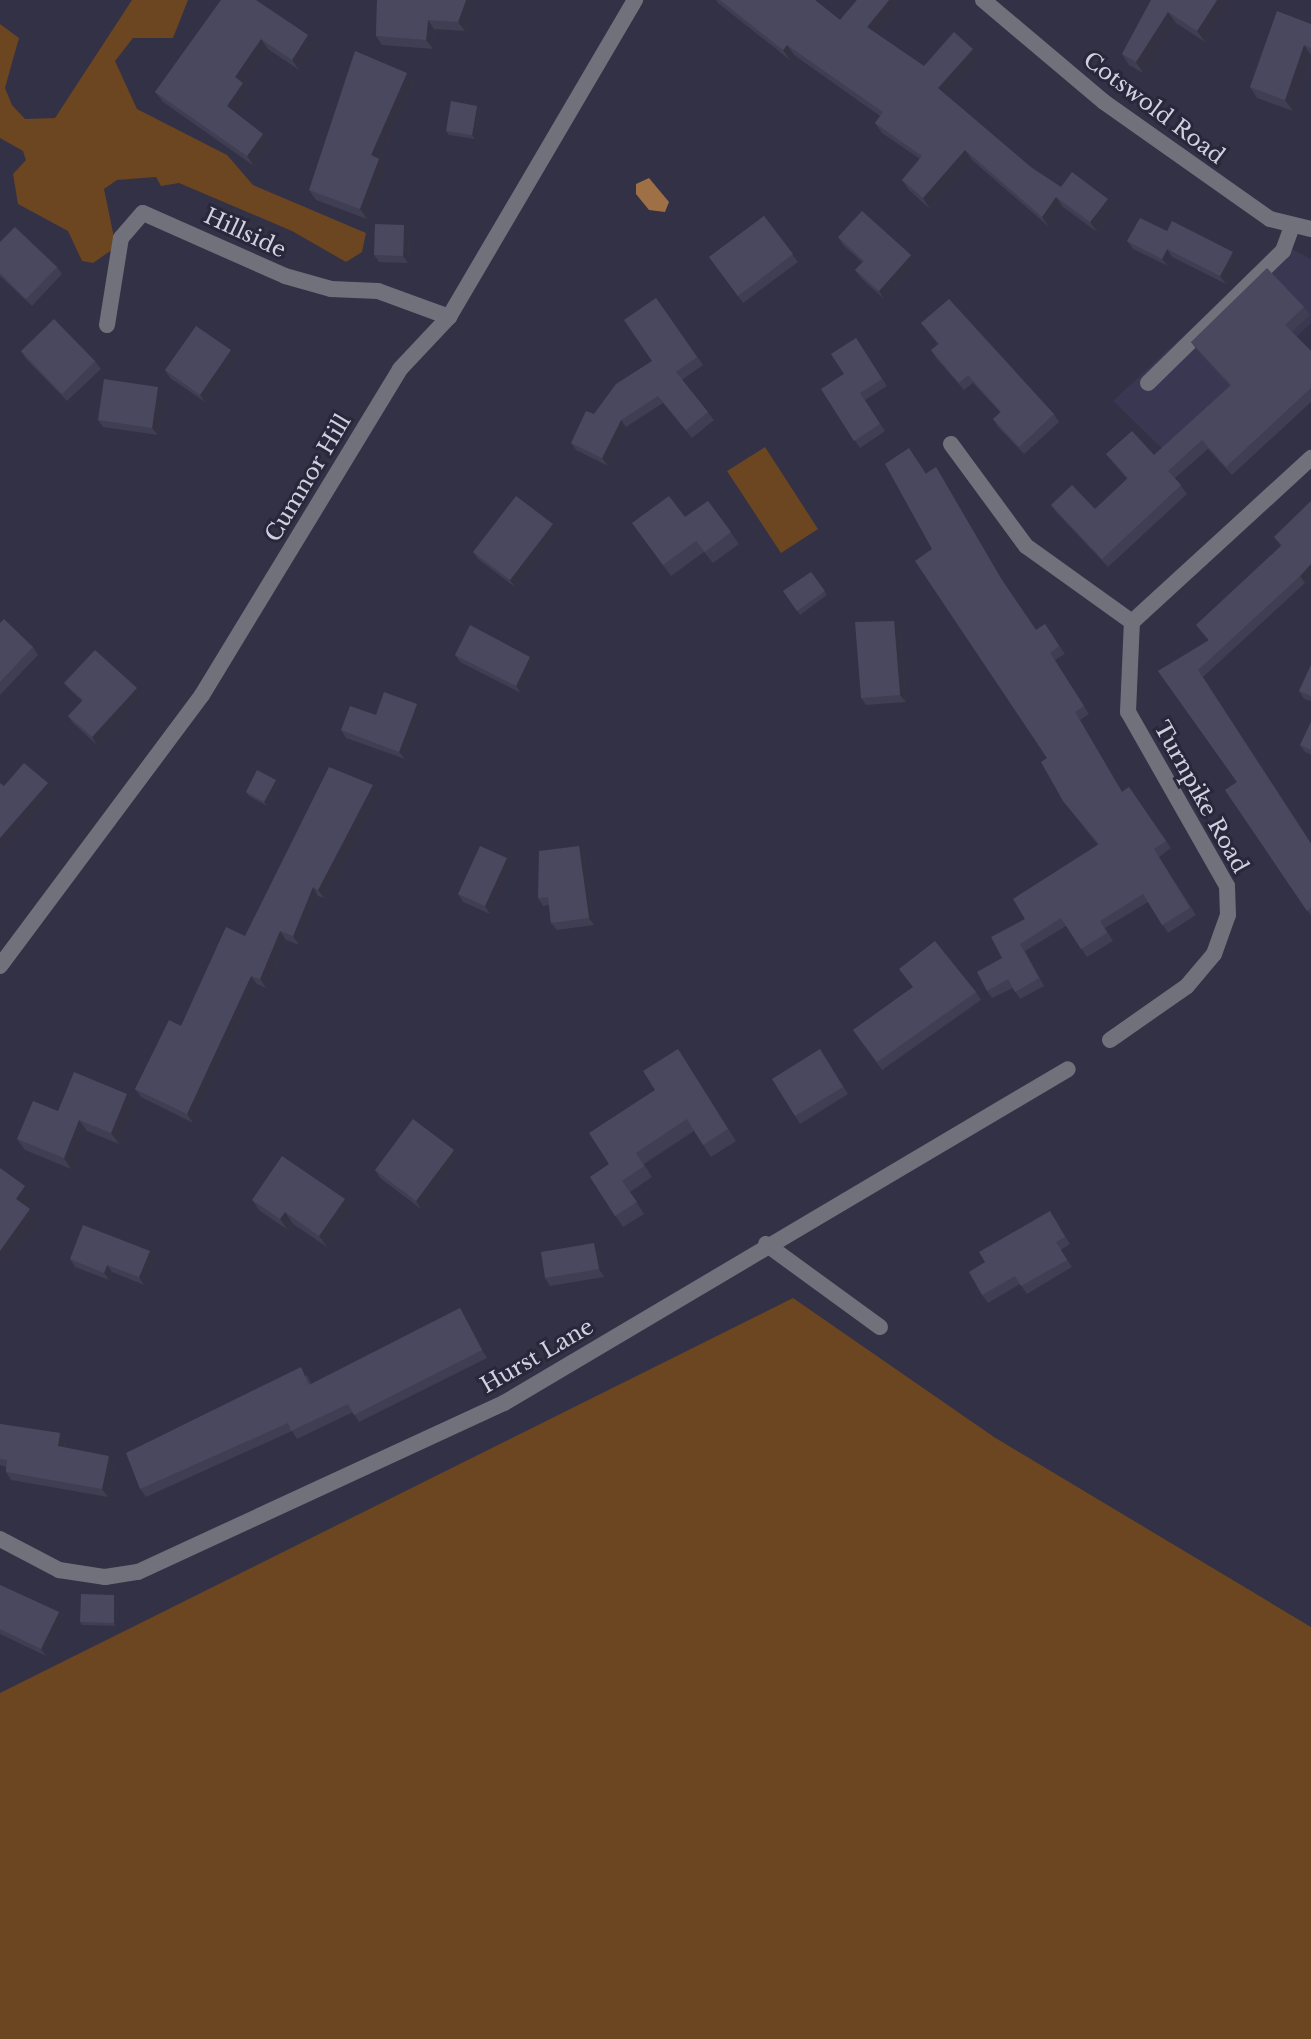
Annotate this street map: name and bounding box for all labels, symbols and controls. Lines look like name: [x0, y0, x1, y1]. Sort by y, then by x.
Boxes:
street label: Cotswold Road: [1078, 46, 1230, 170]
street label: Hillside: [200, 203, 290, 263]
street label: Cumnor Hill: [259, 409, 357, 547]
street label: Turnpike Road: [1148, 717, 1254, 877]
street label: Hurst Lane: [476, 1313, 598, 1399]

